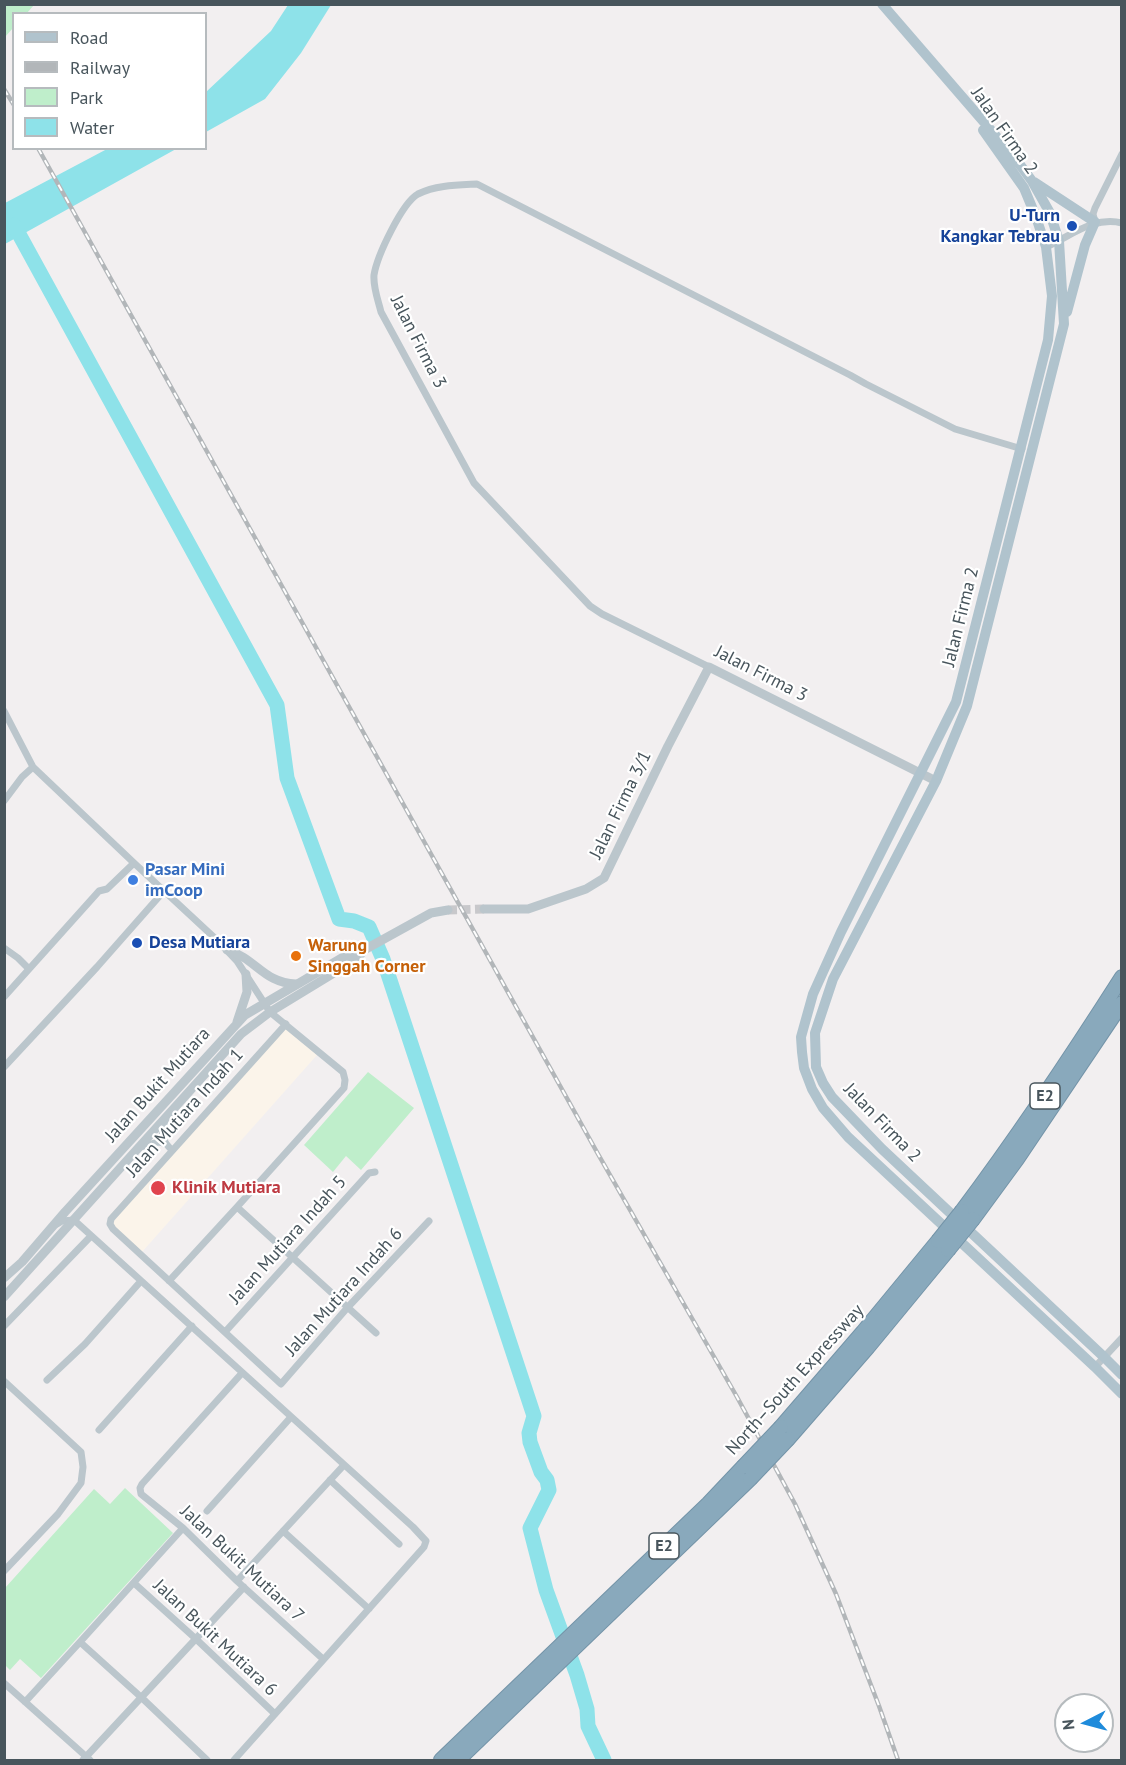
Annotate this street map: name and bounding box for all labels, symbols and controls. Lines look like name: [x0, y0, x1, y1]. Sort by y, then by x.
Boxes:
legend: [12, 12, 207, 150]
text: Road: [70, 26, 108, 49]
text: Railway: [70, 56, 130, 79]
street label: Jalan Firma 2: [966, 83, 1042, 179]
text: Park: [70, 86, 103, 109]
text: Water: [70, 116, 114, 139]
place label: U-Turn Kangkar Tebrau: [941, 205, 1060, 248]
marker: U-Turn Kangkar Tebrau: [1065, 219, 1079, 233]
street label: Jalan Firma 3: [385, 292, 451, 392]
street label: Jalan Firma 2: [938, 565, 984, 669]
street label: Jalan Firma 3: [711, 641, 811, 707]
street label: Jalan Firma 3/1: [586, 747, 656, 863]
place label: Pasar Mini imCoop: [145, 859, 225, 902]
marker: Pasar Mini imCoop: [126, 873, 140, 887]
place label: Desa Mutiara: [149, 932, 250, 954]
place label: Warung Singgah Corner: [308, 935, 425, 978]
marker: Desa Mutiara: [130, 936, 144, 950]
marker: Warung Singgah Corner: [289, 949, 303, 963]
street label: Jalan Bukit Mutiara: [101, 1023, 215, 1147]
street label: Jalan Mutiara Indah 1: [122, 1045, 248, 1181]
street label: Jalan Firma 2: [839, 1079, 925, 1167]
road number: E2: [1030, 1083, 1060, 1109]
street label: Jalan Mutiara Indah 5: [225, 1172, 351, 1308]
place label: Klinik Mutiara: [172, 1177, 281, 1199]
marker: Klinik Mutiara: [149, 1179, 167, 1197]
street label: Jalan Mutiara Indah 6: [281, 1224, 407, 1360]
street label: North–South Expressway: [722, 1300, 868, 1460]
street label: Jalan Bukit Mutiara 7: [176, 1501, 308, 1627]
road number: E2: [649, 1533, 679, 1559]
street label: Jalan Bukit Mutiara 6: [149, 1575, 281, 1701]
north arrow: [1054, 1693, 1114, 1753]
text: N: [1058, 1718, 1079, 1731]

